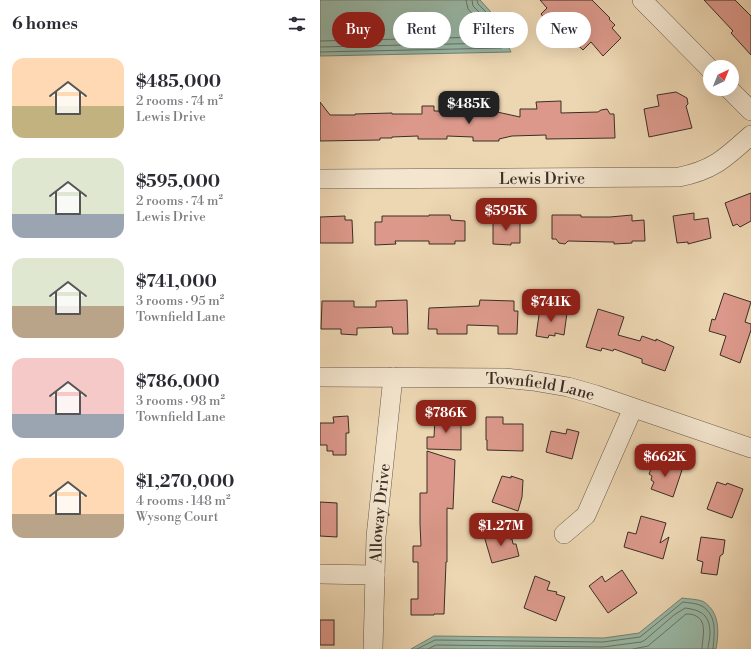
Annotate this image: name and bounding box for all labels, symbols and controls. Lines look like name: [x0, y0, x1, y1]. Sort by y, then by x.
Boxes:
chip: Buy: [332, 12, 385, 48]
chip: Rent: [393, 12, 451, 48]
chip: Filters: [459, 12, 528, 48]
chip: New: [536, 12, 591, 48]
text: 6 homes: [12, 13, 78, 35]
icon: filters: [286, 13, 308, 35]
north arrow: [703, 60, 739, 96]
map controls: [703, 60, 739, 96]
text: $485,000: [136, 71, 221, 93]
icon: home: [44, 74, 92, 122]
pin: $485K: [441, 91, 497, 125]
text: 2 rooms · 74 m²: [136, 93, 223, 109]
text: $485K: [447, 96, 491, 112]
text: Lewis Drive: [136, 109, 206, 125]
street label: Lewis Drive: [499, 169, 585, 189]
text: $595,000: [136, 171, 220, 193]
icon: home: [44, 174, 92, 222]
text: 2 rooms · 74 m²: [136, 193, 223, 209]
pin: $595K: [478, 198, 534, 232]
text: $595K: [485, 203, 527, 219]
text: Lewis Drive: [136, 209, 206, 225]
text: $741,000: [136, 271, 217, 293]
icon: home: [44, 274, 92, 322]
pin: $741K: [523, 289, 579, 323]
text: 3 rooms · 95 m²: [136, 293, 224, 309]
text: $741K: [531, 294, 571, 310]
text: Townfield Lane: [136, 309, 226, 325]
street label: Townfield Lane: [486, 369, 597, 405]
text: $786,000: [136, 371, 220, 393]
icon: home: [44, 374, 92, 422]
text: 3 rooms · 98 m²: [136, 393, 225, 409]
pin: $786K: [418, 400, 474, 434]
text: $786K: [425, 405, 467, 421]
text: Townfield Lane: [136, 409, 226, 425]
pin: $662K: [637, 444, 693, 478]
text: $662K: [644, 449, 686, 465]
street label: Alloway Drive: [366, 462, 395, 564]
text: $1,270,000: [136, 471, 234, 493]
icon: home: [44, 474, 92, 522]
text: 4 rooms · 148 m²: [136, 493, 230, 509]
text: Wysong Court: [136, 509, 218, 525]
pin: $1.27M: [468, 513, 534, 547]
text: $1.27M: [478, 518, 524, 534]

